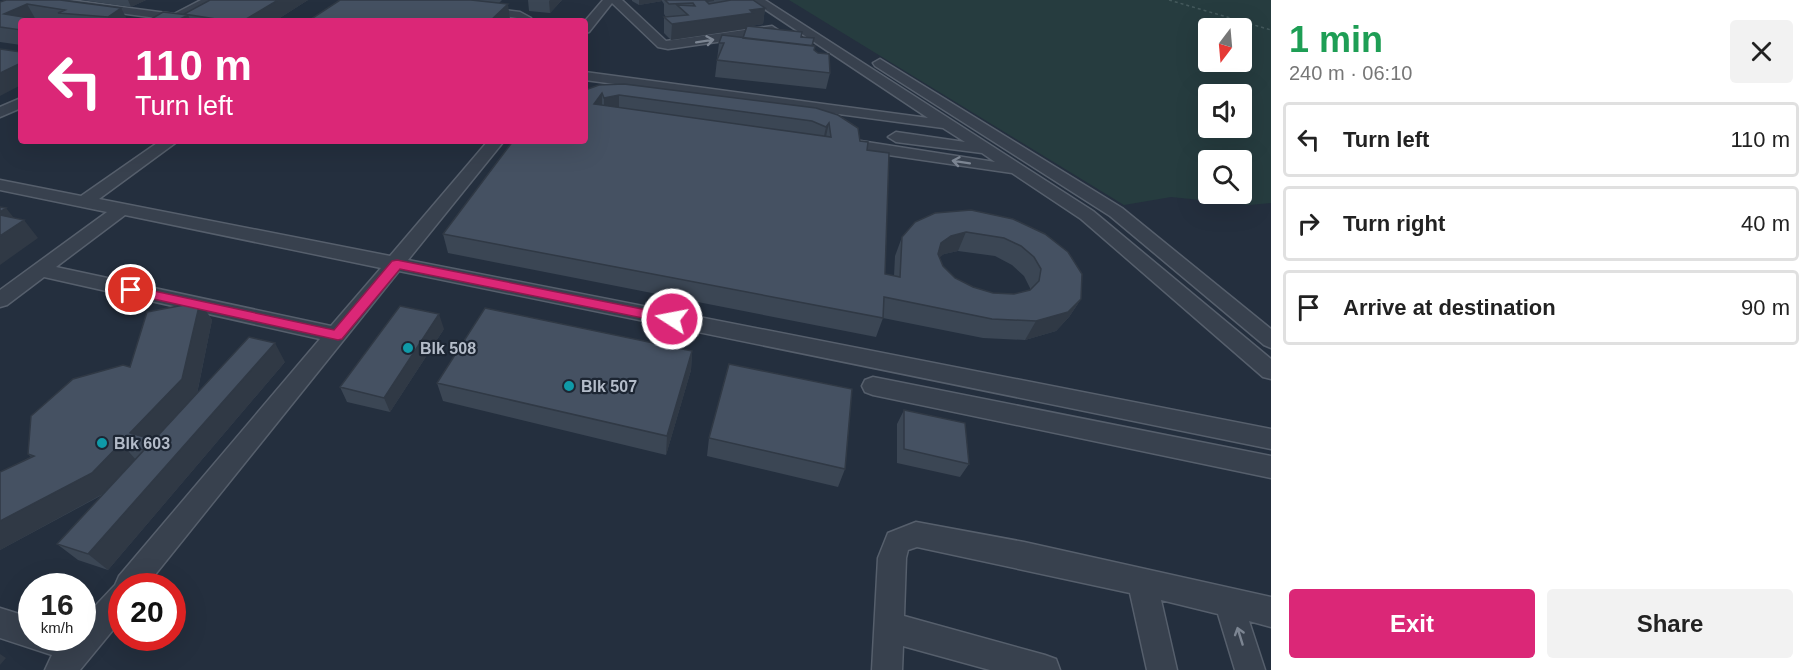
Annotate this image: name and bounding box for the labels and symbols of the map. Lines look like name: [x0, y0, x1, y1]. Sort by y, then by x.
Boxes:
north arrow: [1198, 18, 1252, 72]
one-way arrow: [695, 35, 714, 46]
one-way arrow: [952, 156, 972, 167]
pin: [105, 264, 156, 315]
position arrow: [640, 287, 704, 351]
place label: Blk 508: [420, 340, 476, 357]
marker: Blk 508: [401, 341, 415, 355]
place label: Blk 507: [581, 378, 637, 395]
marker: Blk 507: [562, 379, 576, 393]
place label: Blk 603: [114, 435, 170, 452]
marker: Blk 603: [95, 436, 109, 450]
speed limit sign: 20: [108, 573, 186, 651]
one-way arrow: [1234, 627, 1245, 646]

